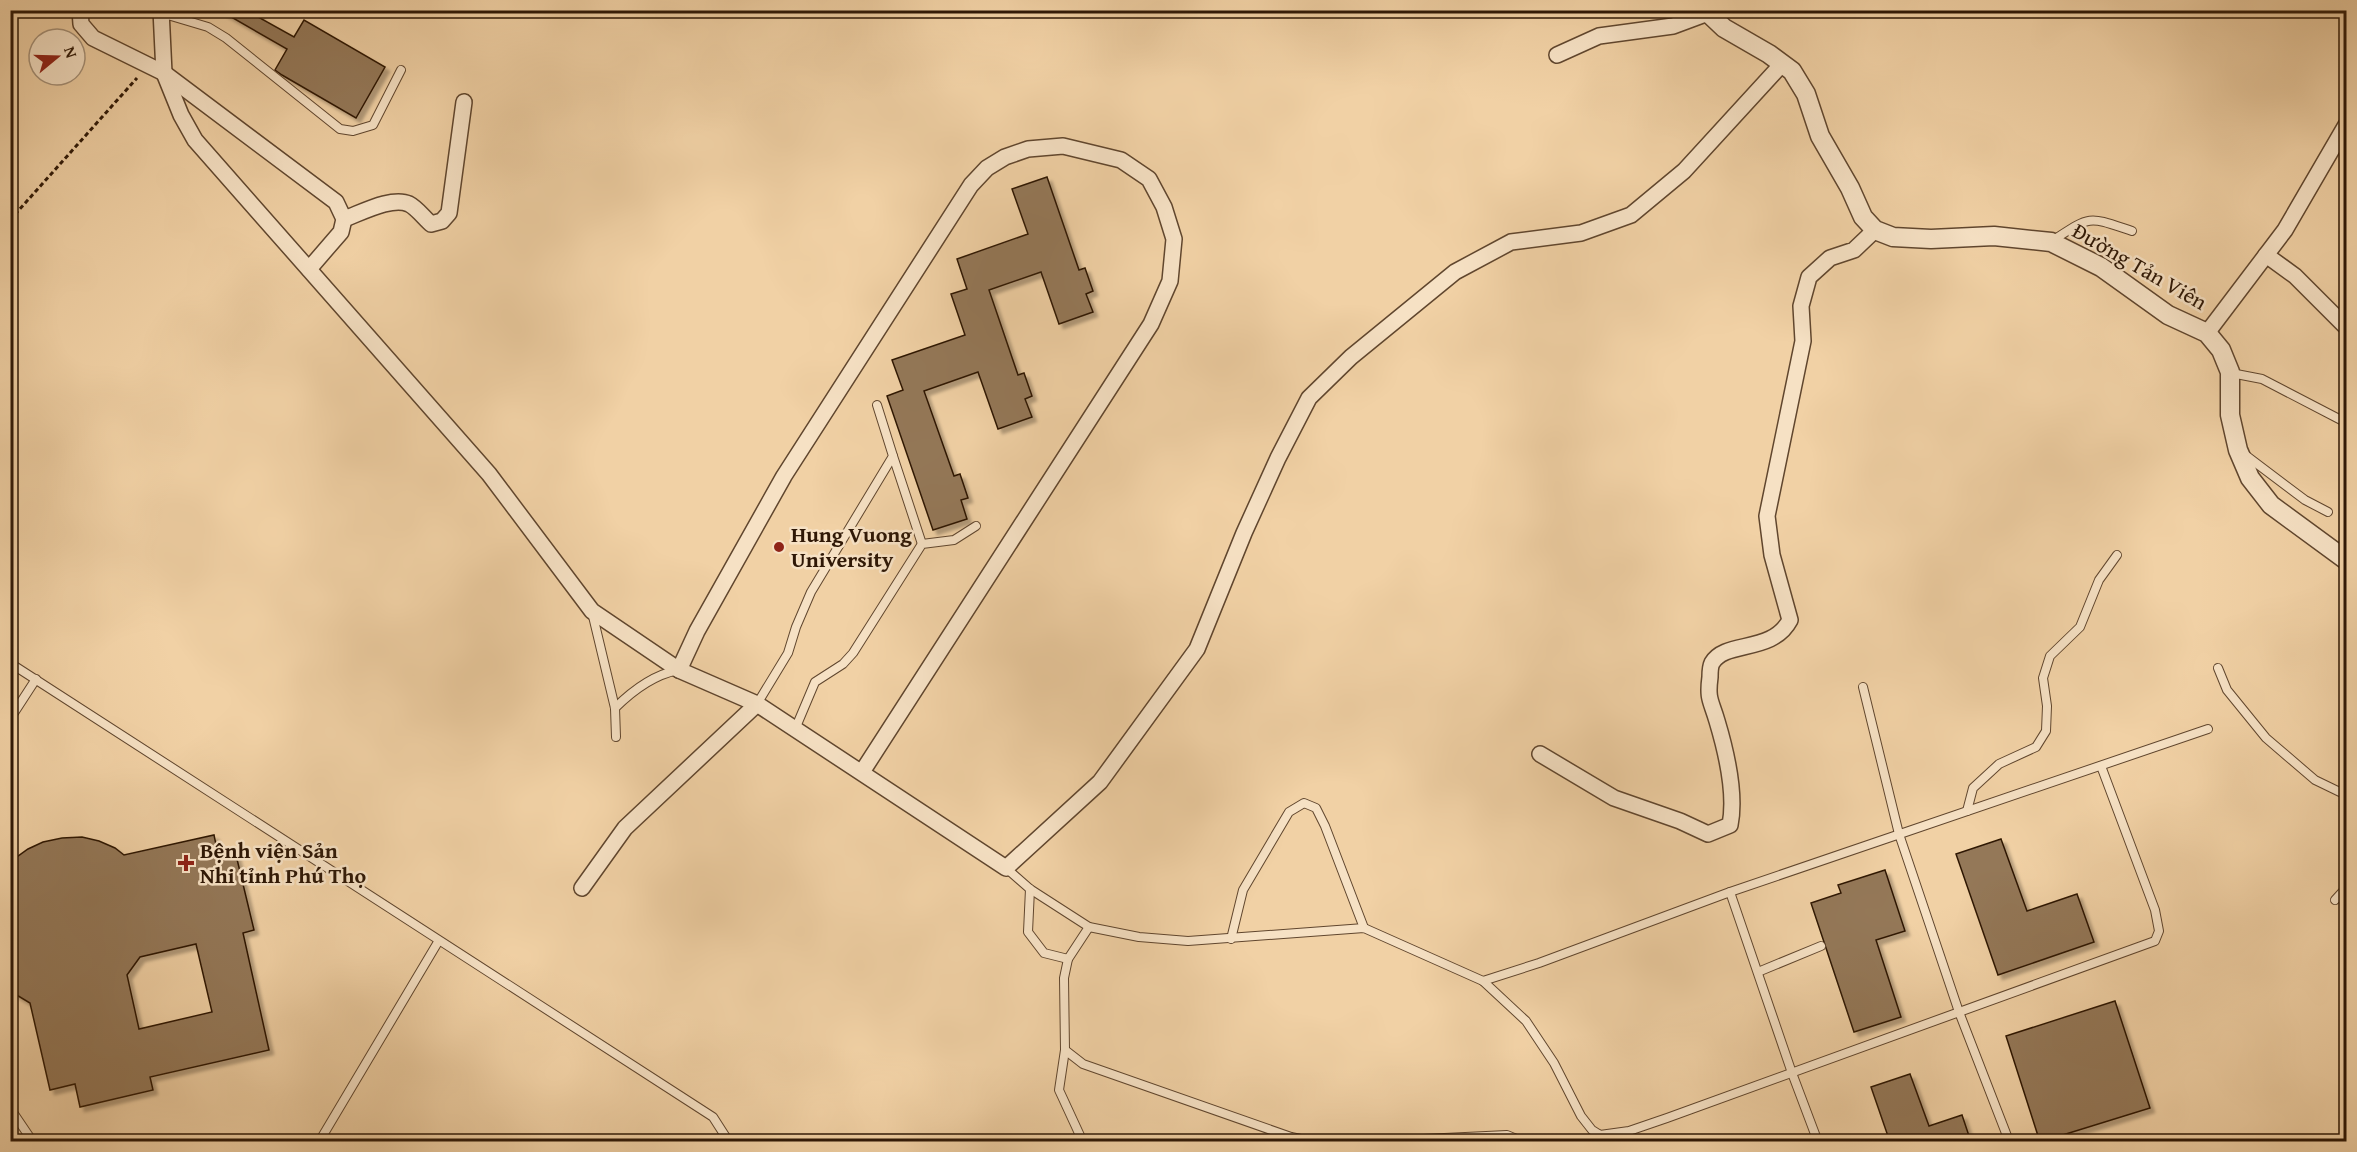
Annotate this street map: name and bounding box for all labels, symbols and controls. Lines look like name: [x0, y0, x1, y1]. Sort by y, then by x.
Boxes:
north arrow: [27, 27, 87, 87]
text: N: [58, 43, 84, 61]
street label: Đường Tản Viên: [2067, 214, 2214, 318]
place label: Hung Vuong University: [791, 518, 912, 575]
marker: Hung Vuong University: [772, 540, 786, 554]
place label: Bệnh viện Sản Nhi tỉnh Phú Thọ: [200, 834, 367, 891]
marker: Bệnh viện Sản Nhi tỉnh Phú Thọ: [177, 854, 195, 872]

